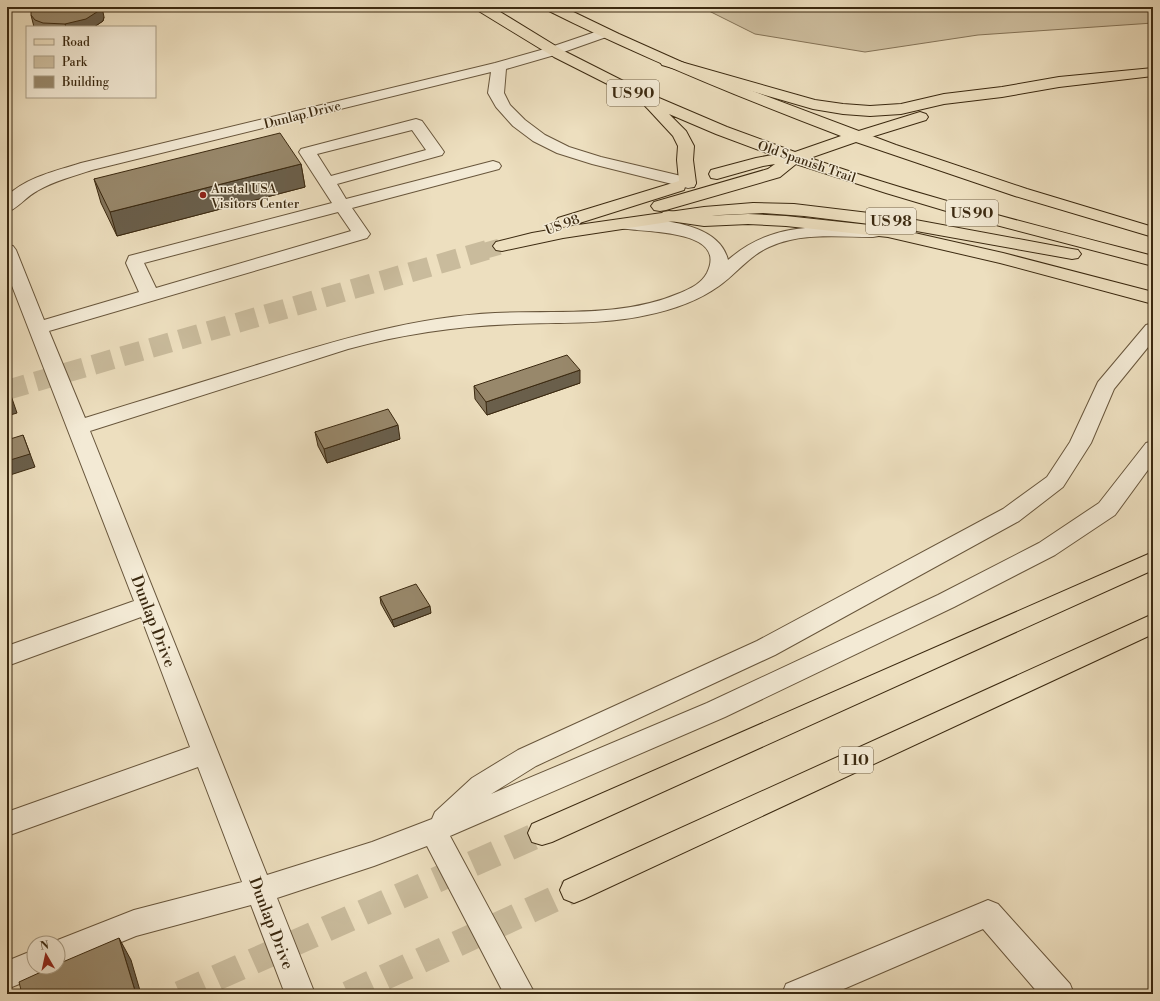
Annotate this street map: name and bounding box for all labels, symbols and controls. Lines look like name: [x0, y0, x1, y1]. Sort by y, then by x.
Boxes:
legend: [26, 26, 156, 98]
text: Road: [62, 35, 90, 50]
text: Park: [62, 55, 88, 70]
text: Building: [61, 75, 110, 90]
road number: US 90: [607, 80, 659, 106]
street label: Dunlap Drive: [262, 98, 343, 132]
street label: Old Spanish Trail: [756, 138, 858, 186]
place label: Austal USA Visitors Center: [210, 181, 300, 212]
marker: Austal USA Visitors Center: [198, 190, 208, 200]
road number: US 90: [946, 200, 998, 226]
road number: US 98: [866, 208, 916, 234]
street label: US 98: [543, 211, 582, 239]
street label: Dunlap Drive: [126, 572, 180, 670]
road number: I 10: [839, 747, 873, 773]
street label: Dunlap Drive: [244, 874, 298, 972]
north arrow: [26, 935, 66, 975]
text: N: [39, 938, 50, 954]

